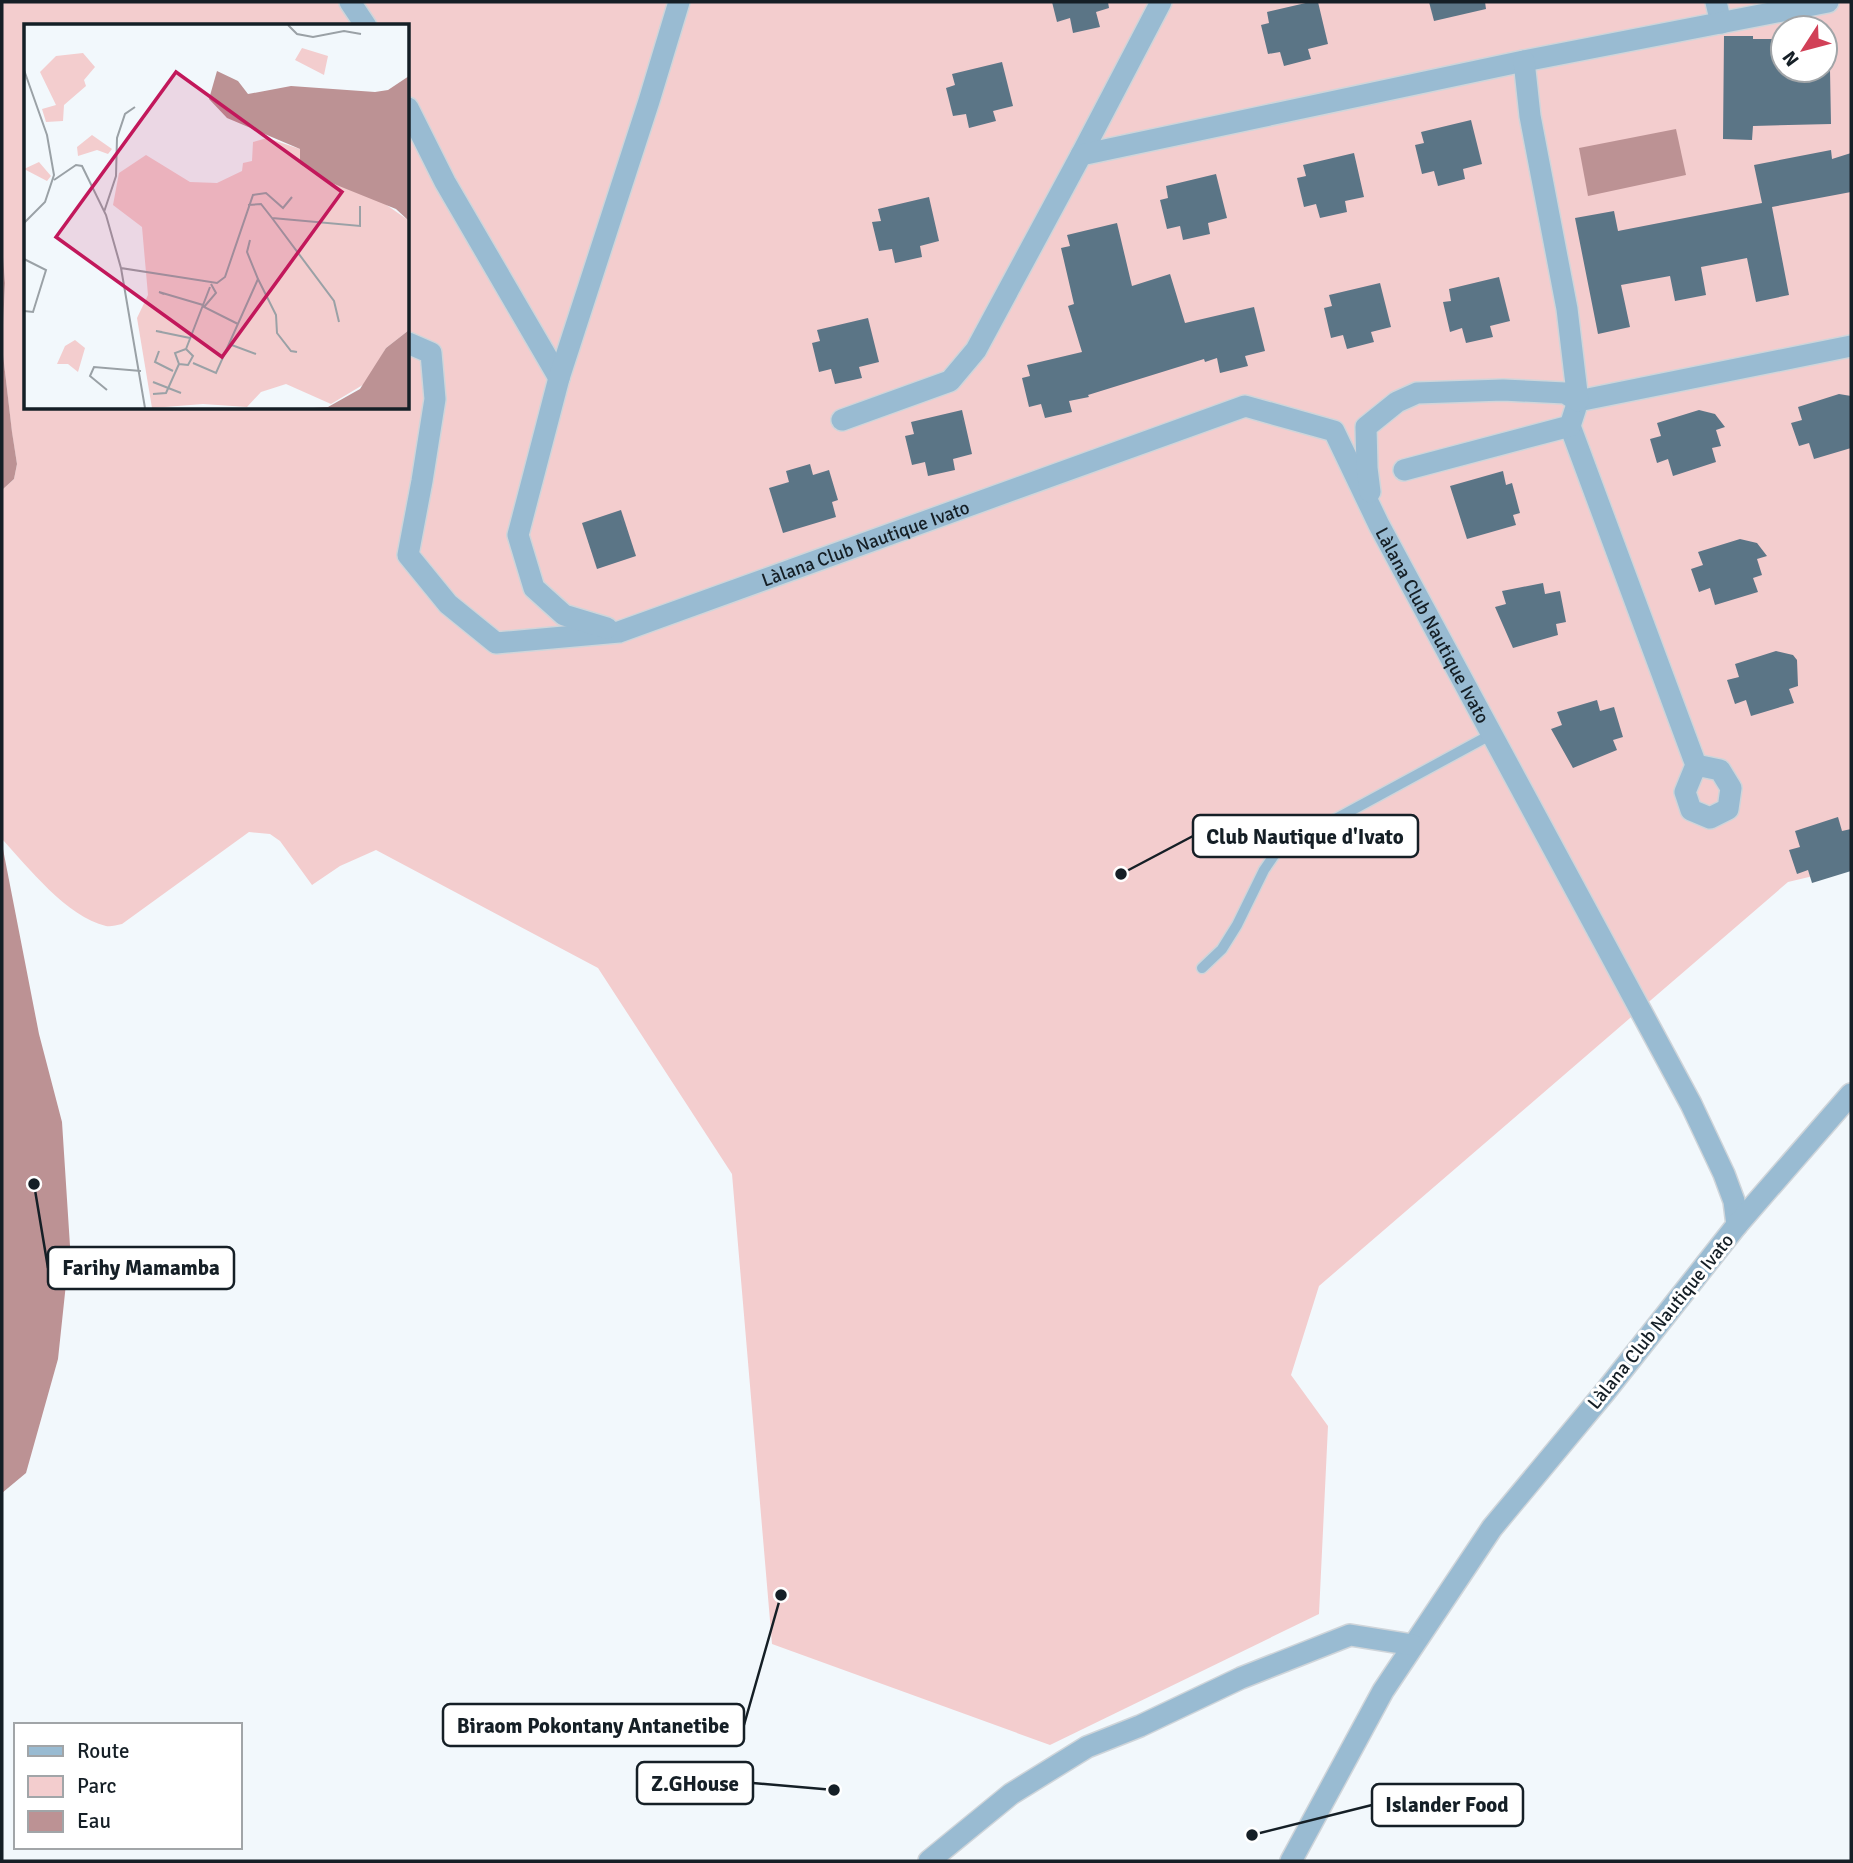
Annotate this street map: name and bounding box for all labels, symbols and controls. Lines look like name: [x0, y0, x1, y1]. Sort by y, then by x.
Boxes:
north arrow: [1769, 14, 1839, 84]
inset map: [24, 24, 410, 410]
text: N: [1777, 46, 1805, 71]
street label: Làlana Club Nautique Ivato: [758, 495, 973, 593]
street label: Làlana Club Nautique Ivato: [1369, 523, 1495, 728]
callout: Club Nautique d'Ivato: [1193, 815, 1418, 857]
text: Club Nautique d'Ivato: [1206, 824, 1404, 850]
street label: Làlana Club Nautique Ivato: [1582, 1229, 1739, 1414]
callout: Farihy Mamamba: [48, 1247, 234, 1289]
text: Farihy Mamamba: [62, 1255, 220, 1281]
callout: Biraom Pokontany Antanetibe: [443, 1704, 744, 1746]
text: Biraom Pokontany Antanetibe: [457, 1713, 729, 1739]
legend: [14, 1723, 242, 1849]
text: Route: [77, 1738, 129, 1764]
callout: Z.GHouse: [637, 1762, 753, 1804]
text: Z.GHouse: [651, 1771, 739, 1797]
text: Parc: [77, 1773, 116, 1799]
callout: Islander Food: [1372, 1784, 1523, 1826]
text: Islander Food: [1385, 1792, 1509, 1818]
text: Eau: [77, 1808, 111, 1834]

